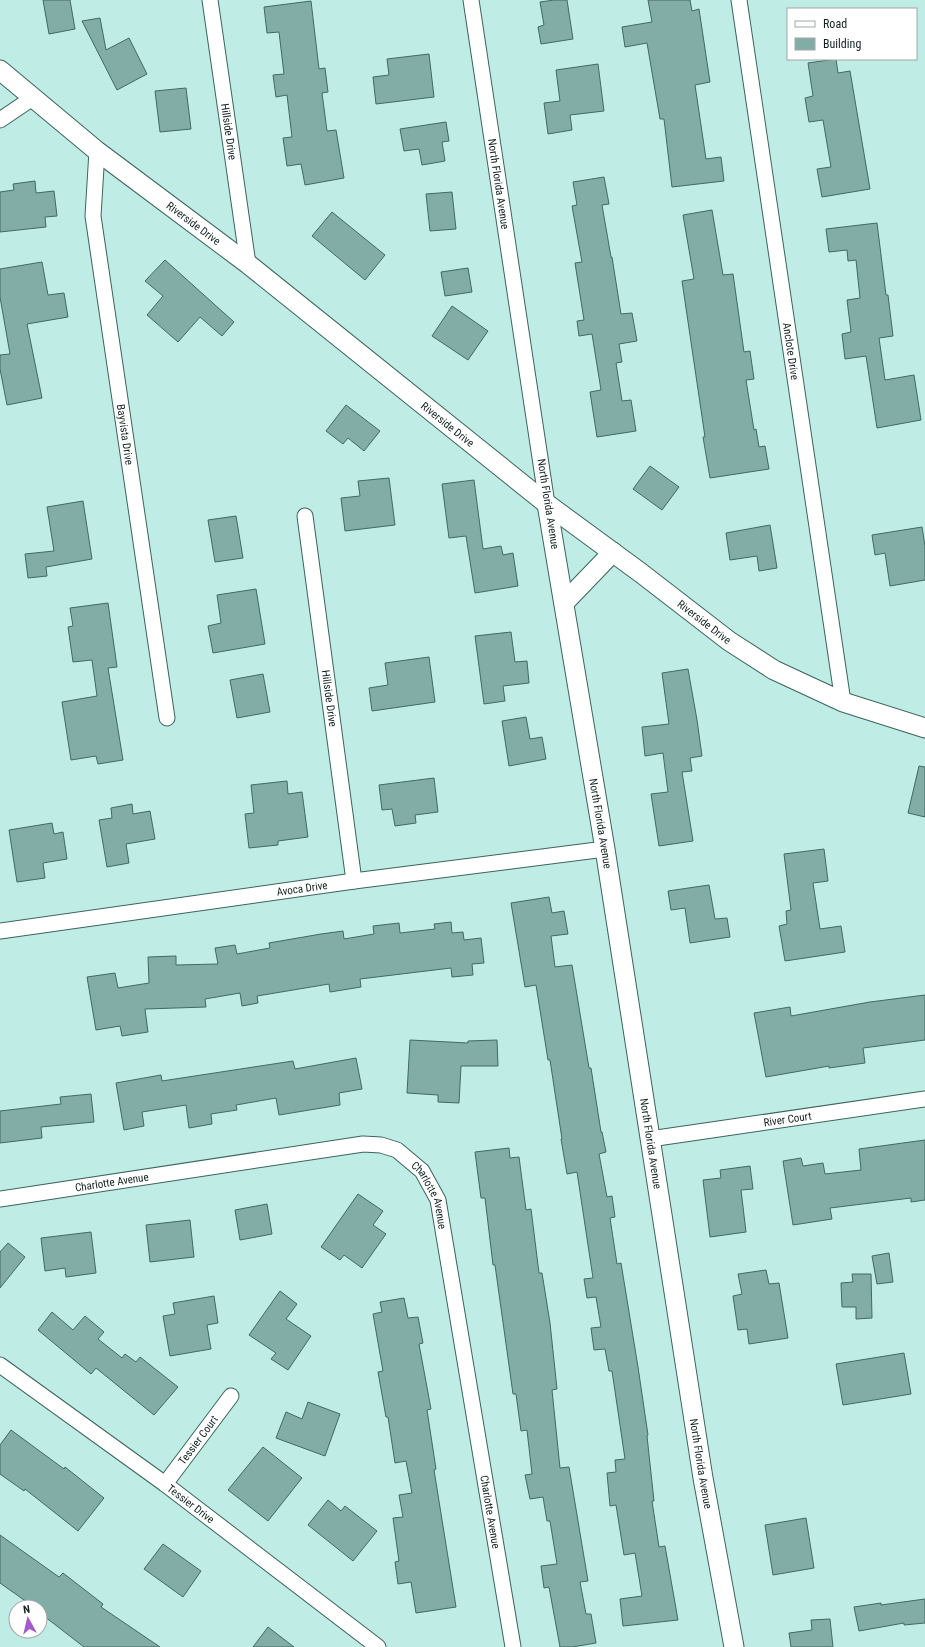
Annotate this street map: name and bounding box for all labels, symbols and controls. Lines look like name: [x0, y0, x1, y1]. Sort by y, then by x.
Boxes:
legend: [787, 8, 917, 60]
text: Road: [823, 17, 847, 31]
text: Building: [823, 37, 861, 51]
street label: Hillside Drive: [218, 102, 239, 161]
street label: North Florida Avenue: [485, 138, 512, 230]
street label: Riverside Drive: [164, 199, 223, 248]
street label: Anclote Drive: [780, 322, 802, 381]
street label: Riverside Drive: [419, 399, 477, 449]
street label: Bayvista Drive: [114, 403, 136, 466]
street label: North Florida Avenue: [534, 458, 562, 550]
street label: Riverside Drive: [675, 597, 734, 647]
street label: Hillside Drive: [319, 669, 340, 728]
street label: North Florida Avenue: [587, 777, 614, 870]
street label: Avoca Drive: [276, 878, 328, 898]
street label: North Florida Avenue: [637, 1097, 664, 1190]
street label: River Court: [763, 1109, 812, 1129]
street label: Charlotte Avenue: [409, 1159, 449, 1230]
street label: Charlotte Avenue: [74, 1170, 149, 1194]
street label: Tessier Court: [175, 1413, 221, 1467]
street label: North Florida Avenue: [687, 1418, 715, 1510]
street label: Charlotte Avenue: [478, 1474, 503, 1550]
street label: Tessier Drive: [165, 1482, 217, 1526]
north arrow: [8, 1599, 48, 1639]
text: N: [22, 1603, 31, 1616]

